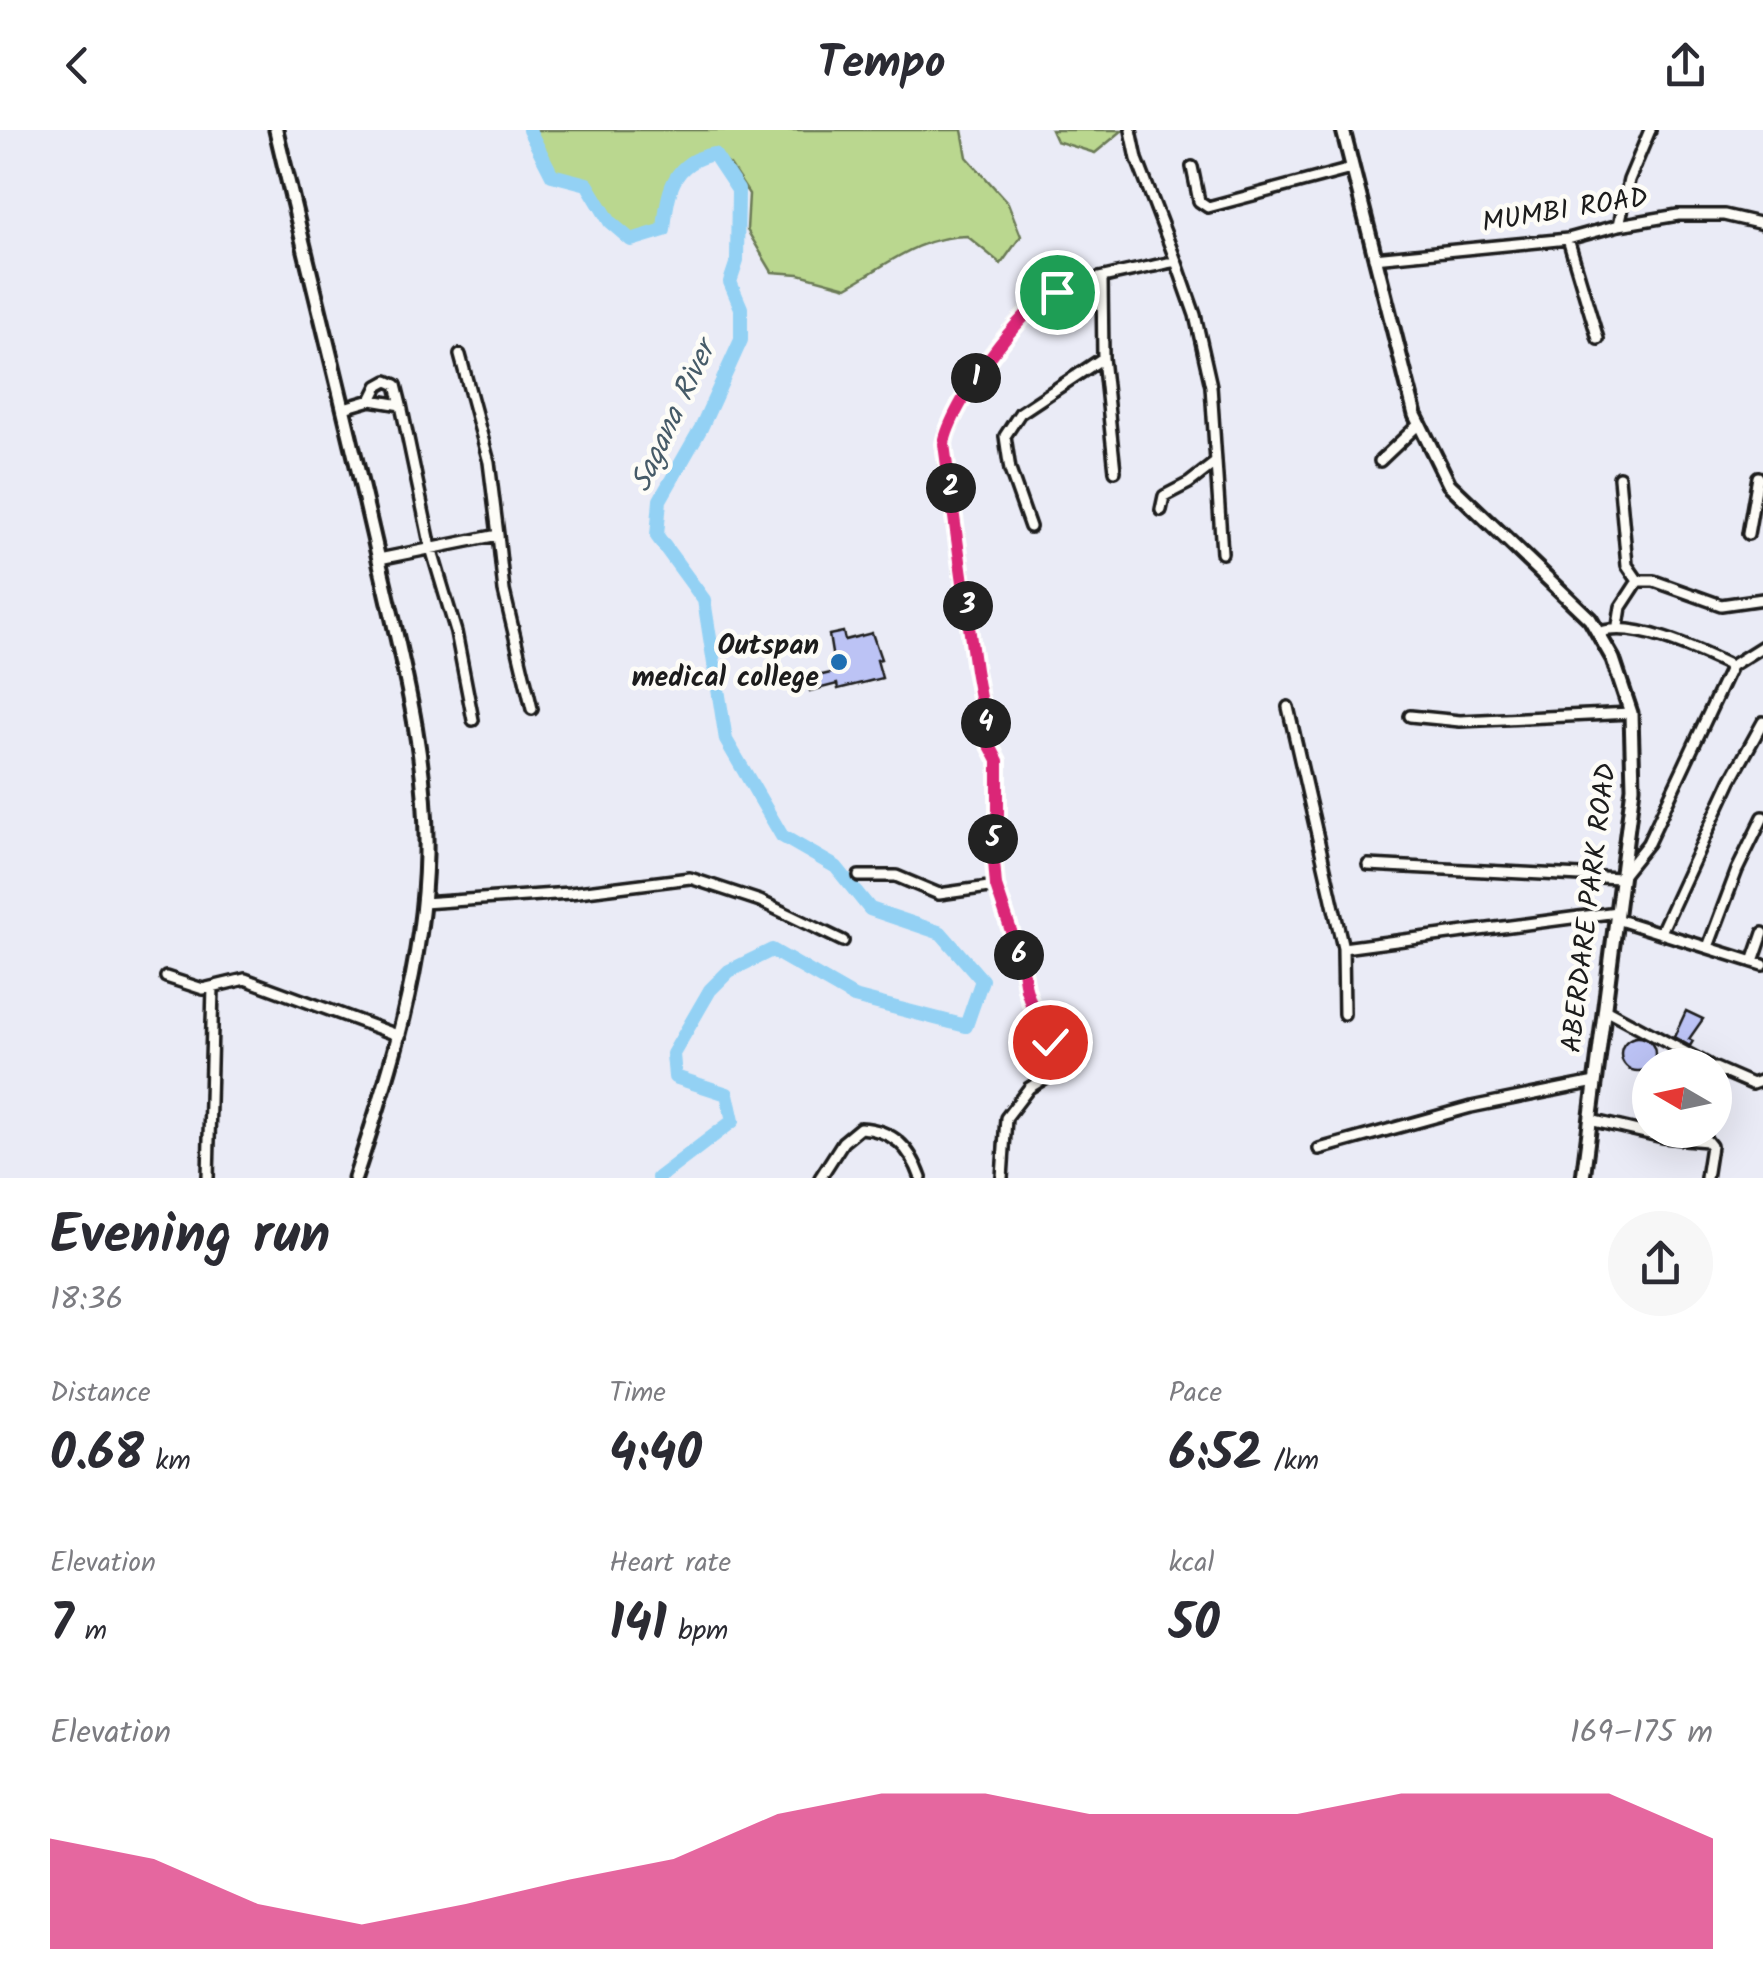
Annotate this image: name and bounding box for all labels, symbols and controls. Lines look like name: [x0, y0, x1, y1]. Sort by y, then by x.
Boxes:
text: Tempo: [817, 29, 946, 101]
icon: back: [50, 38, 105, 93]
icon: share: [1658, 38, 1713, 93]
street label: MUMBI ROAD: [1479, 176, 1651, 246]
pin: [1015, 250, 1100, 335]
icon: arrive: [1030, 265, 1085, 320]
water label: Sagana River: [618, 328, 732, 500]
pin: 1: [951, 353, 1001, 403]
text: 1: [972, 355, 980, 400]
pin: 2: [926, 463, 976, 513]
text: 2: [943, 465, 959, 510]
pin: 3: [943, 581, 993, 631]
text: 3: [960, 583, 976, 628]
place label: Outspan medical college: [632, 624, 819, 701]
marker: Outspan medical college: [828, 651, 850, 673]
pin: 4: [961, 698, 1011, 748]
text: 4: [978, 700, 994, 745]
street label: ABERDARE PARK ROAD: [1550, 761, 1630, 1055]
pin: 5: [968, 814, 1018, 864]
text: 5: [986, 816, 1000, 861]
pin: 6: [994, 930, 1044, 980]
text: 6: [1011, 932, 1027, 977]
pin: [1008, 1000, 1093, 1085]
icon: check: [1023, 1015, 1078, 1070]
north arrow: [1632, 1048, 1732, 1148]
map controls: [1632, 1048, 1732, 1148]
text: Evening run: [50, 1194, 330, 1281]
button: share: [1608, 1211, 1713, 1316]
text: 18:36: [50, 1275, 123, 1326]
text: Distance: [50, 1371, 151, 1416]
text: Time: [609, 1371, 666, 1416]
text: Pace: [1169, 1371, 1222, 1416]
text: 0.68: [50, 1416, 144, 1496]
text: 4:40: [609, 1416, 702, 1496]
text: 6:52: [1169, 1416, 1263, 1496]
text: km: [144, 1439, 191, 1484]
text: /km: [1263, 1439, 1319, 1484]
text: Elevation: [50, 1541, 156, 1586]
text: Heart rate: [609, 1541, 731, 1586]
text: kcal: [1169, 1541, 1214, 1586]
text: 7: [50, 1586, 74, 1666]
text: 141: [609, 1586, 667, 1666]
text: 50: [1169, 1586, 1220, 1666]
text: m: [74, 1609, 107, 1654]
text: bpm: [667, 1609, 728, 1654]
text: Elevation: [50, 1708, 171, 1759]
text: 169–175 m: [1570, 1708, 1713, 1759]

